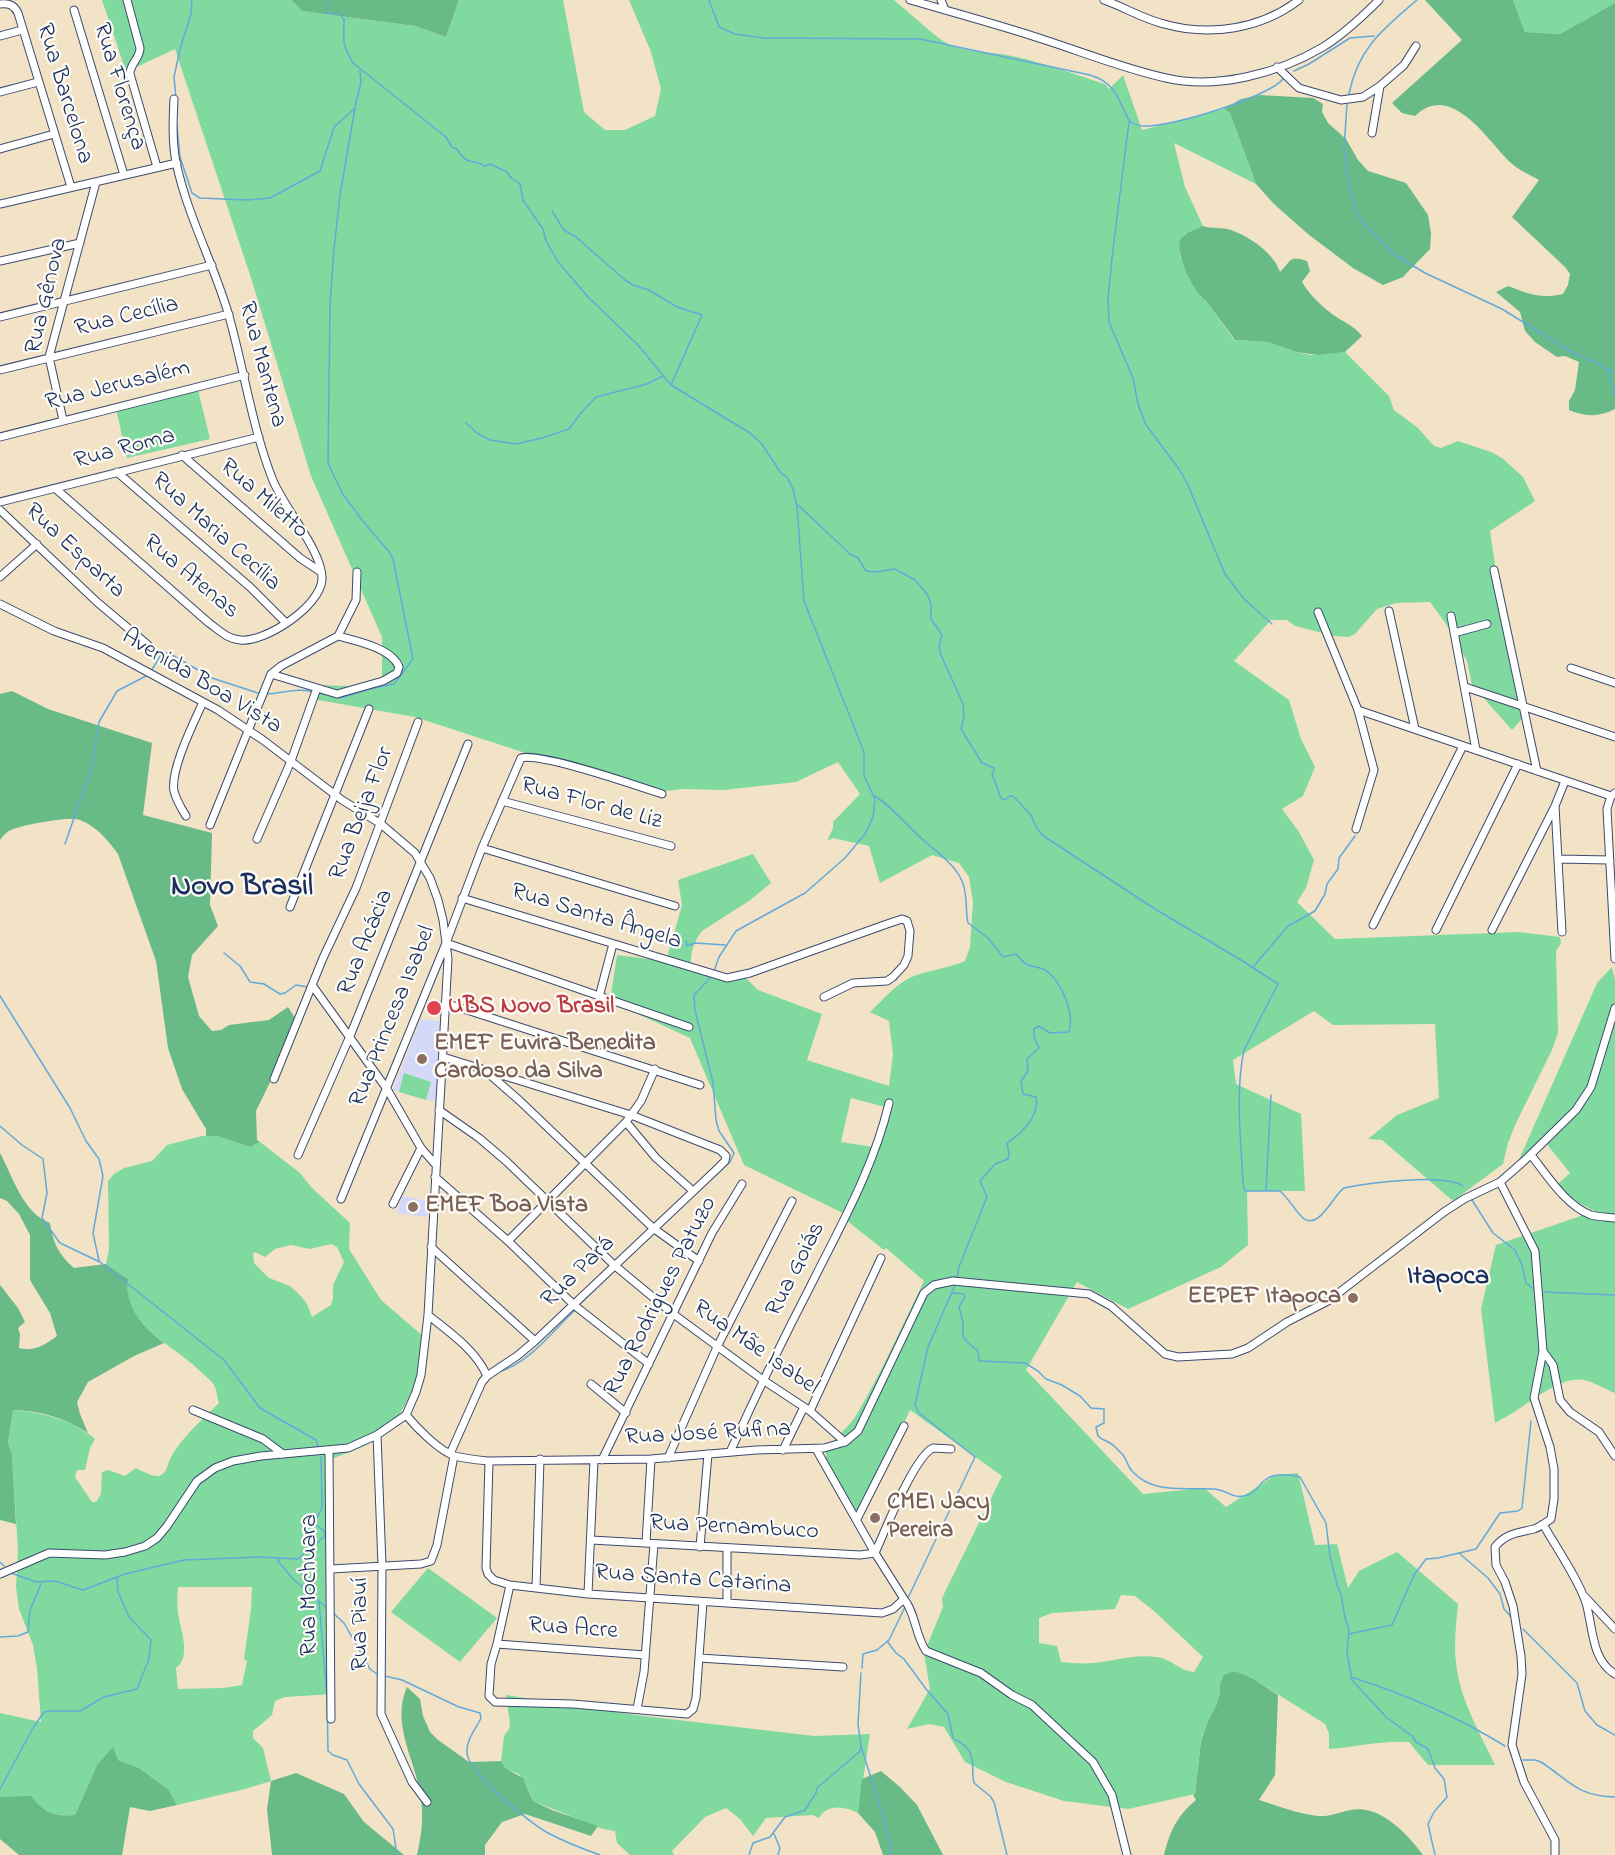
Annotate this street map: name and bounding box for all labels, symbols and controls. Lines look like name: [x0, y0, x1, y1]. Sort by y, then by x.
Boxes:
street label: Rua Barcelona: [28, 20, 98, 168]
street label: Rua Florença: [85, 20, 151, 154]
street label: Rua Gênova: [21, 235, 75, 357]
street label: Rua Cecília: [72, 291, 182, 345]
street label: Rua Mantena: [230, 299, 292, 431]
street label: Rua Jerusalém: [43, 355, 193, 419]
street label: Rua Roma: [71, 423, 179, 477]
street label: Rua Miletto: [213, 454, 313, 546]
street label: Rua Maria Cecília: [144, 467, 286, 599]
street label: Rua Esparta: [18, 498, 130, 606]
street label: Rua Atenas: [136, 530, 244, 626]
street label: Avenida Boa Vista: [116, 624, 286, 742]
street label: Rua Beija Flor: [324, 743, 402, 885]
street label: Rua Flor de Liz: [517, 772, 665, 838]
district label: Novo Brasil: [171, 871, 313, 907]
street label: Rua Santa Ângela: [507, 878, 685, 958]
street label: Rua Acácia: [333, 886, 401, 1000]
street label: Rua Princesa Isabel: [345, 922, 443, 1112]
place label: UBS Novo Brasil: [448, 994, 614, 1022]
marker: UBS Novo Brasil: [425, 999, 443, 1017]
place label: EMEF Euvira Benedita Cardoso da Silva: [434, 1031, 656, 1087]
marker: EMEF Euvira Benedita Cardoso da Silva: [415, 1052, 429, 1066]
street label: Rua Rodrigues Patuzo: [599, 1192, 725, 1402]
place label: EMEF Boa Vista: [425, 1193, 588, 1221]
marker: EMEF Boa Vista: [406, 1200, 420, 1214]
street label: Rua Goiás: [761, 1218, 833, 1322]
street label: Rua Pará: [536, 1231, 622, 1315]
district label: Itapoca: [1407, 1263, 1489, 1295]
place label: EEPEF Itapoca: [1188, 1284, 1341, 1312]
marker: EEPEF Itapoca: [1346, 1291, 1360, 1305]
street label: Rua Mãe Isabel: [686, 1295, 824, 1403]
street label: Rua José Rufina: [624, 1416, 792, 1454]
place label: CMEI Jacy Pereira: [887, 1490, 990, 1546]
street label: Rua Pernambuco: [649, 1510, 819, 1548]
marker: CMEI Jacy Pereira: [868, 1511, 882, 1525]
street label: Rua Mochuara: [297, 1514, 325, 1656]
street label: Rua Santa Catarina: [594, 1560, 792, 1602]
street label: Rua Piauí: [348, 1577, 376, 1671]
street label: Rua Acre: [527, 1613, 619, 1647]

